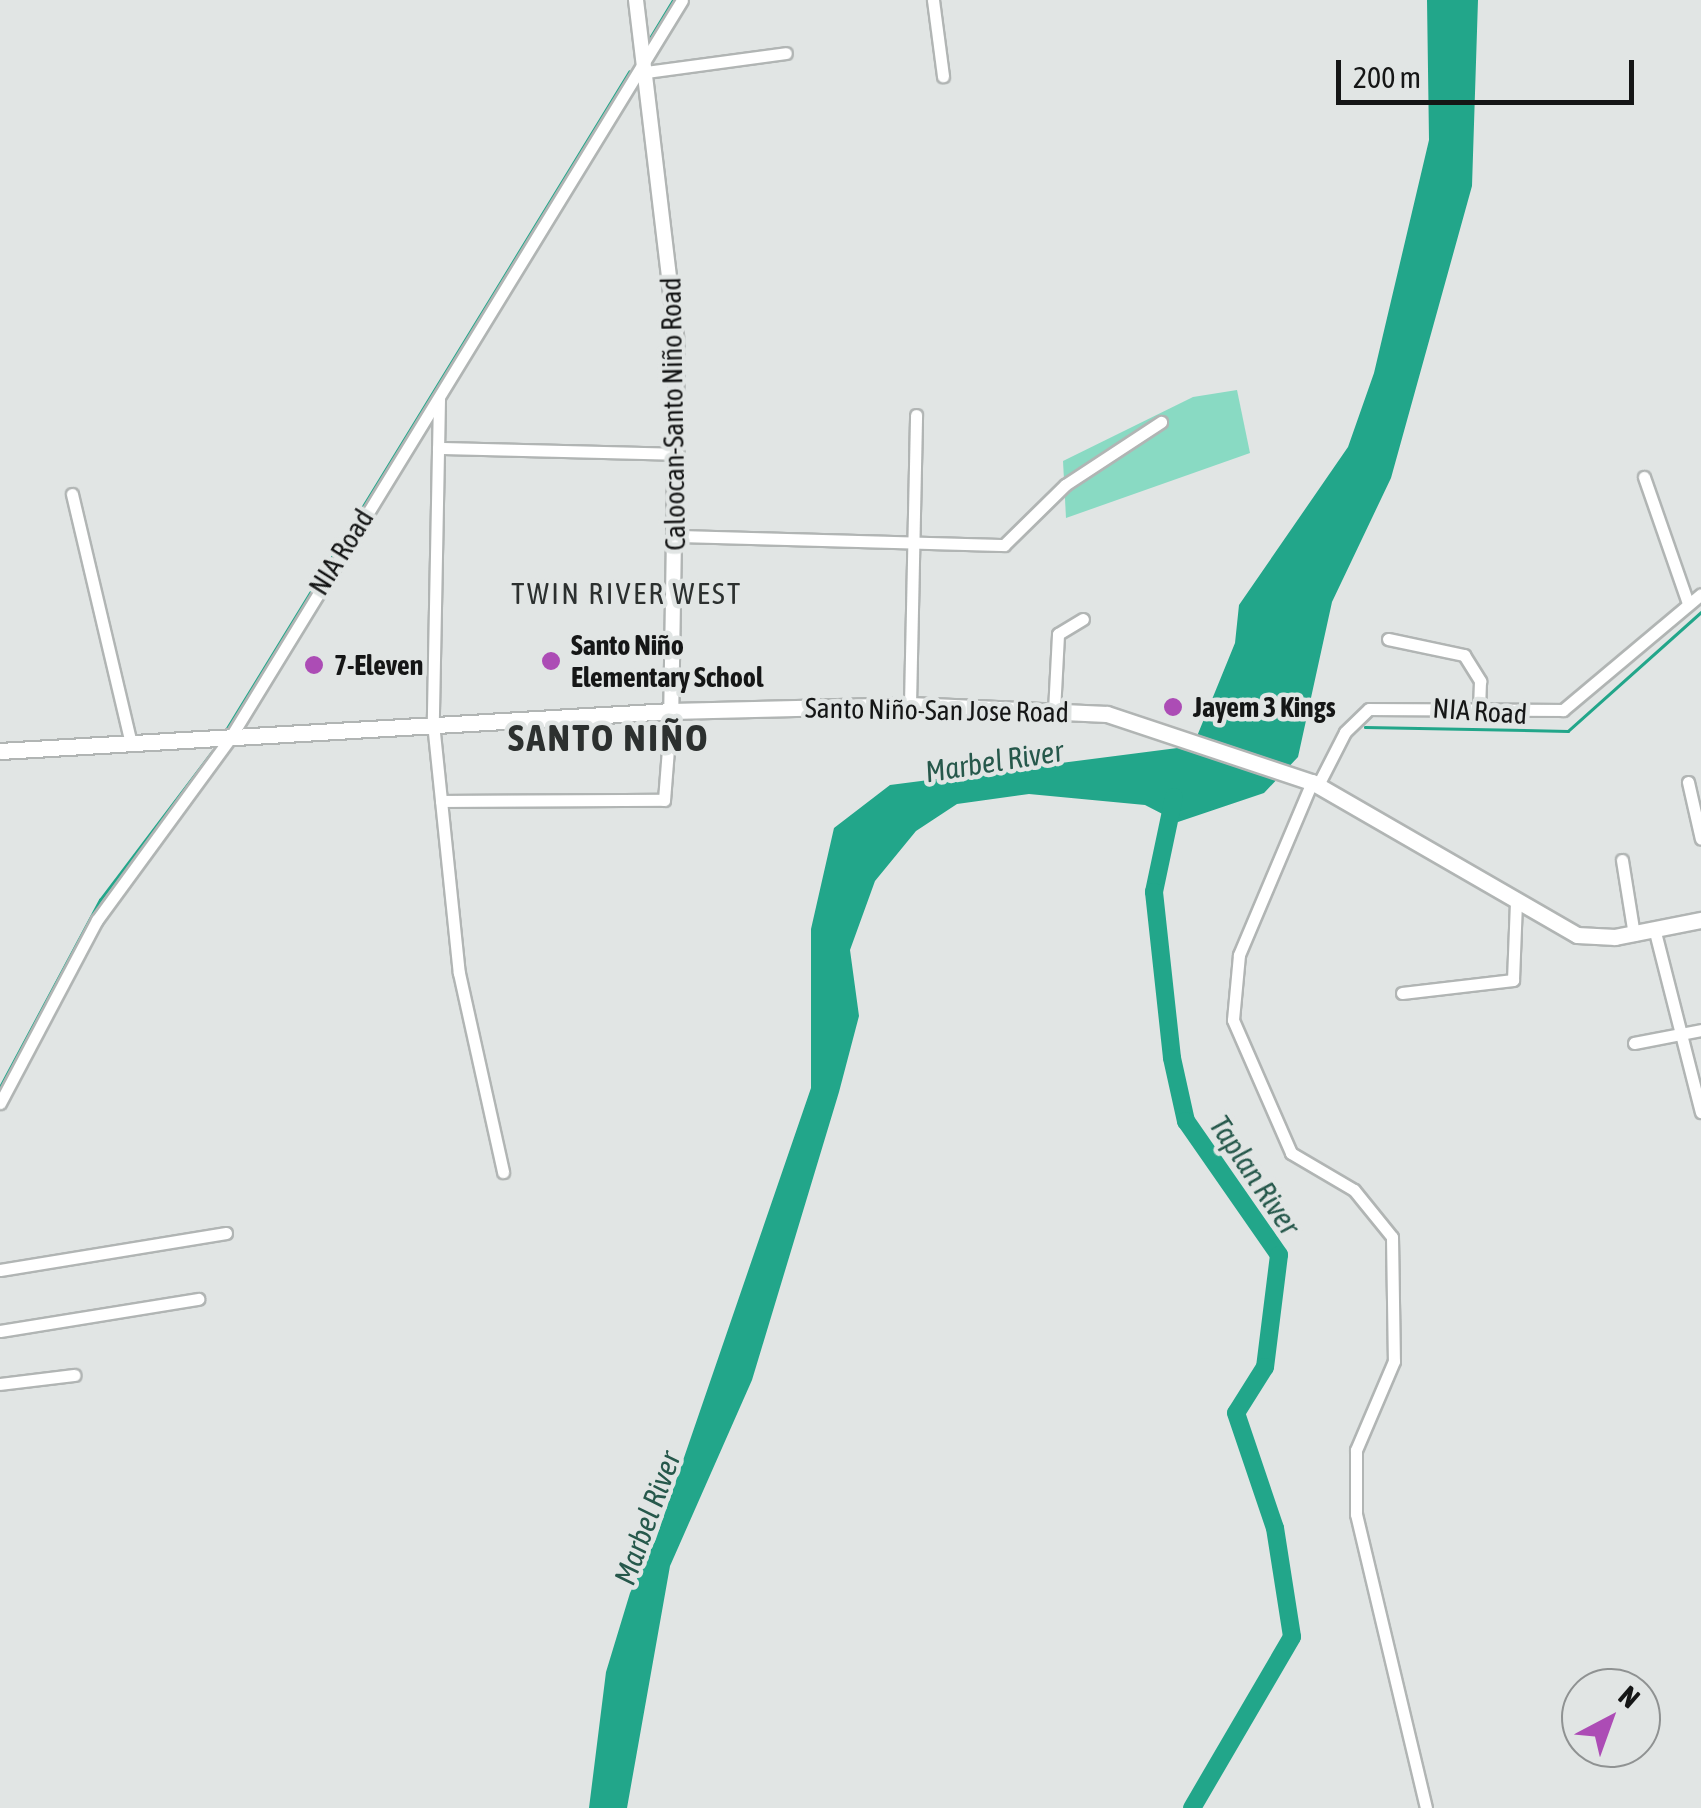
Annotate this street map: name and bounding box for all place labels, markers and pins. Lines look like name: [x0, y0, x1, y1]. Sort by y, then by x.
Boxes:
place label: Santo Niño Elementary School: [571, 628, 763, 694]
place label: 7-Eleven: [334, 648, 423, 682]
marker: Santo Niño Elementary School: [540, 650, 562, 672]
marker: 7-Eleven: [303, 654, 325, 676]
place label: Jayem 3 Kings: [1193, 690, 1336, 724]
marker: Jayem 3 Kings: [1162, 696, 1184, 718]

